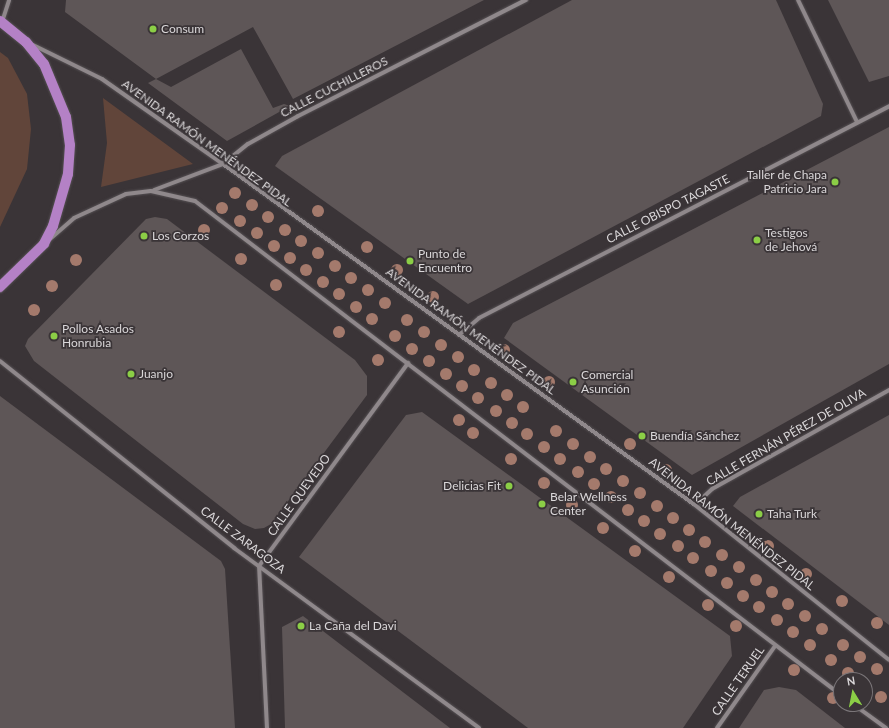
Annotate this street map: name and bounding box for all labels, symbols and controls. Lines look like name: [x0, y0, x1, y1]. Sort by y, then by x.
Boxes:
place label: Consum: [161, 22, 204, 36]
marker: Consum: [148, 24, 158, 34]
street label: CALLE CUCHILLEROS: [278, 54, 390, 120]
street label: AVENIDA RAMÓN MENÉNDEZ PIDAL: [119, 76, 295, 210]
place label: Taller de Chapa Patricio Jara: [746, 168, 827, 196]
street label: CALLE OBISPO TAGASTE: [604, 171, 732, 247]
marker: Taller de Chapa Patricio Jara: [830, 177, 840, 187]
place label: Testigos de Jehová: [765, 226, 818, 254]
place label: Los Corzos: [152, 229, 209, 243]
marker: Los Corzos: [139, 231, 149, 241]
marker: Testigos de Jehová: [752, 235, 762, 245]
place label: Punto de Encuentro: [418, 247, 472, 275]
marker: Punto de Encuentro: [405, 256, 415, 266]
street label: AVENIDA RAMÓN MENÉNDEZ PIDAL: [383, 264, 559, 398]
place label: Pollos Asados Honrubia: [62, 322, 134, 350]
marker: Pollos Asados Honrubia: [49, 331, 59, 341]
place label: Juanjo: [139, 367, 173, 381]
place label: Comercial Asunción: [581, 368, 633, 396]
marker: Juanjo: [126, 369, 136, 379]
marker: Comercial Asunción: [568, 377, 578, 387]
street label: CALLE FERNÁN PÉREZ DE OLIVA: [704, 385, 868, 489]
place label: Buendía Sánchez: [650, 429, 739, 443]
marker: Buendía Sánchez: [637, 431, 647, 441]
street label: CALLE QUEVEDO: [264, 451, 334, 539]
street label: AVENIDA RAMÓN MENÉNDEZ PIDAL: [646, 455, 818, 593]
place label: Delicias Fit: [443, 479, 501, 493]
marker: Delicias Fit: [504, 481, 514, 491]
place label: Belar Wellness Center: [550, 490, 627, 518]
marker: Belar Wellness Center: [537, 499, 547, 509]
street label: CALLE ZARAGOZA: [198, 503, 288, 577]
place label: Taha Turk: [767, 507, 817, 521]
marker: Taha Turk: [754, 509, 764, 519]
place label: La Caña del Davi: [309, 619, 397, 633]
marker: La Caña del Davi: [296, 621, 306, 631]
street label: CALLE TERUEL: [709, 643, 767, 719]
north arrow: [833, 672, 873, 712]
text: N: [846, 674, 856, 688]

